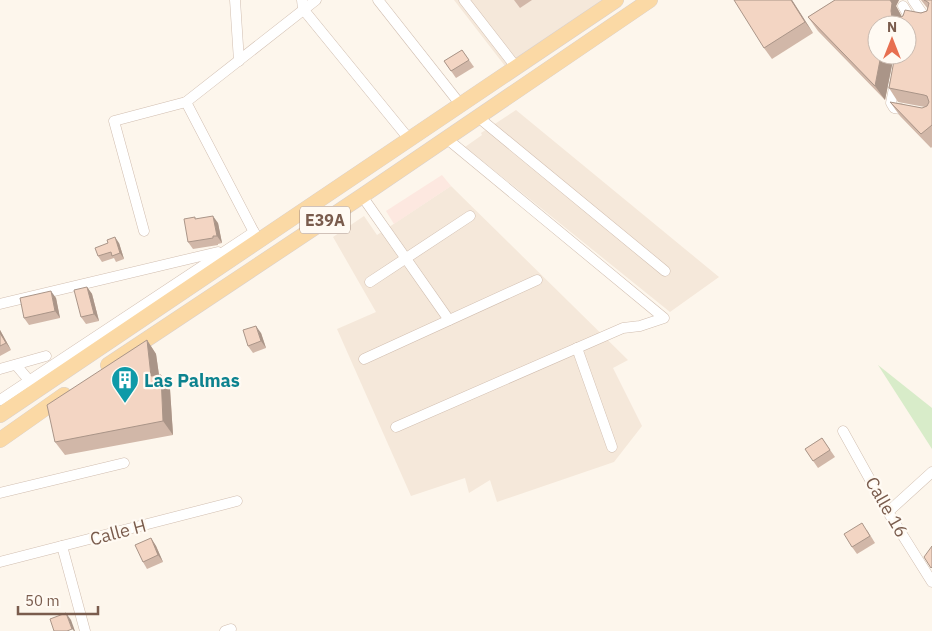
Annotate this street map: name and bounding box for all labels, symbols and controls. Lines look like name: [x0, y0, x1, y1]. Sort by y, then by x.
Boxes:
north arrow: [867, 15, 917, 65]
text: N: [887, 18, 897, 36]
road number: E39A: [300, 206, 350, 234]
building icon: Las Palmas: [110, 365, 140, 404]
place label: Las Palmas: [144, 369, 240, 392]
street label: Calle 16: [860, 473, 914, 541]
street label: Calle H: [87, 513, 149, 551]
scale bar: [18, 584, 98, 616]
text: 50 m: [25, 591, 60, 610]

